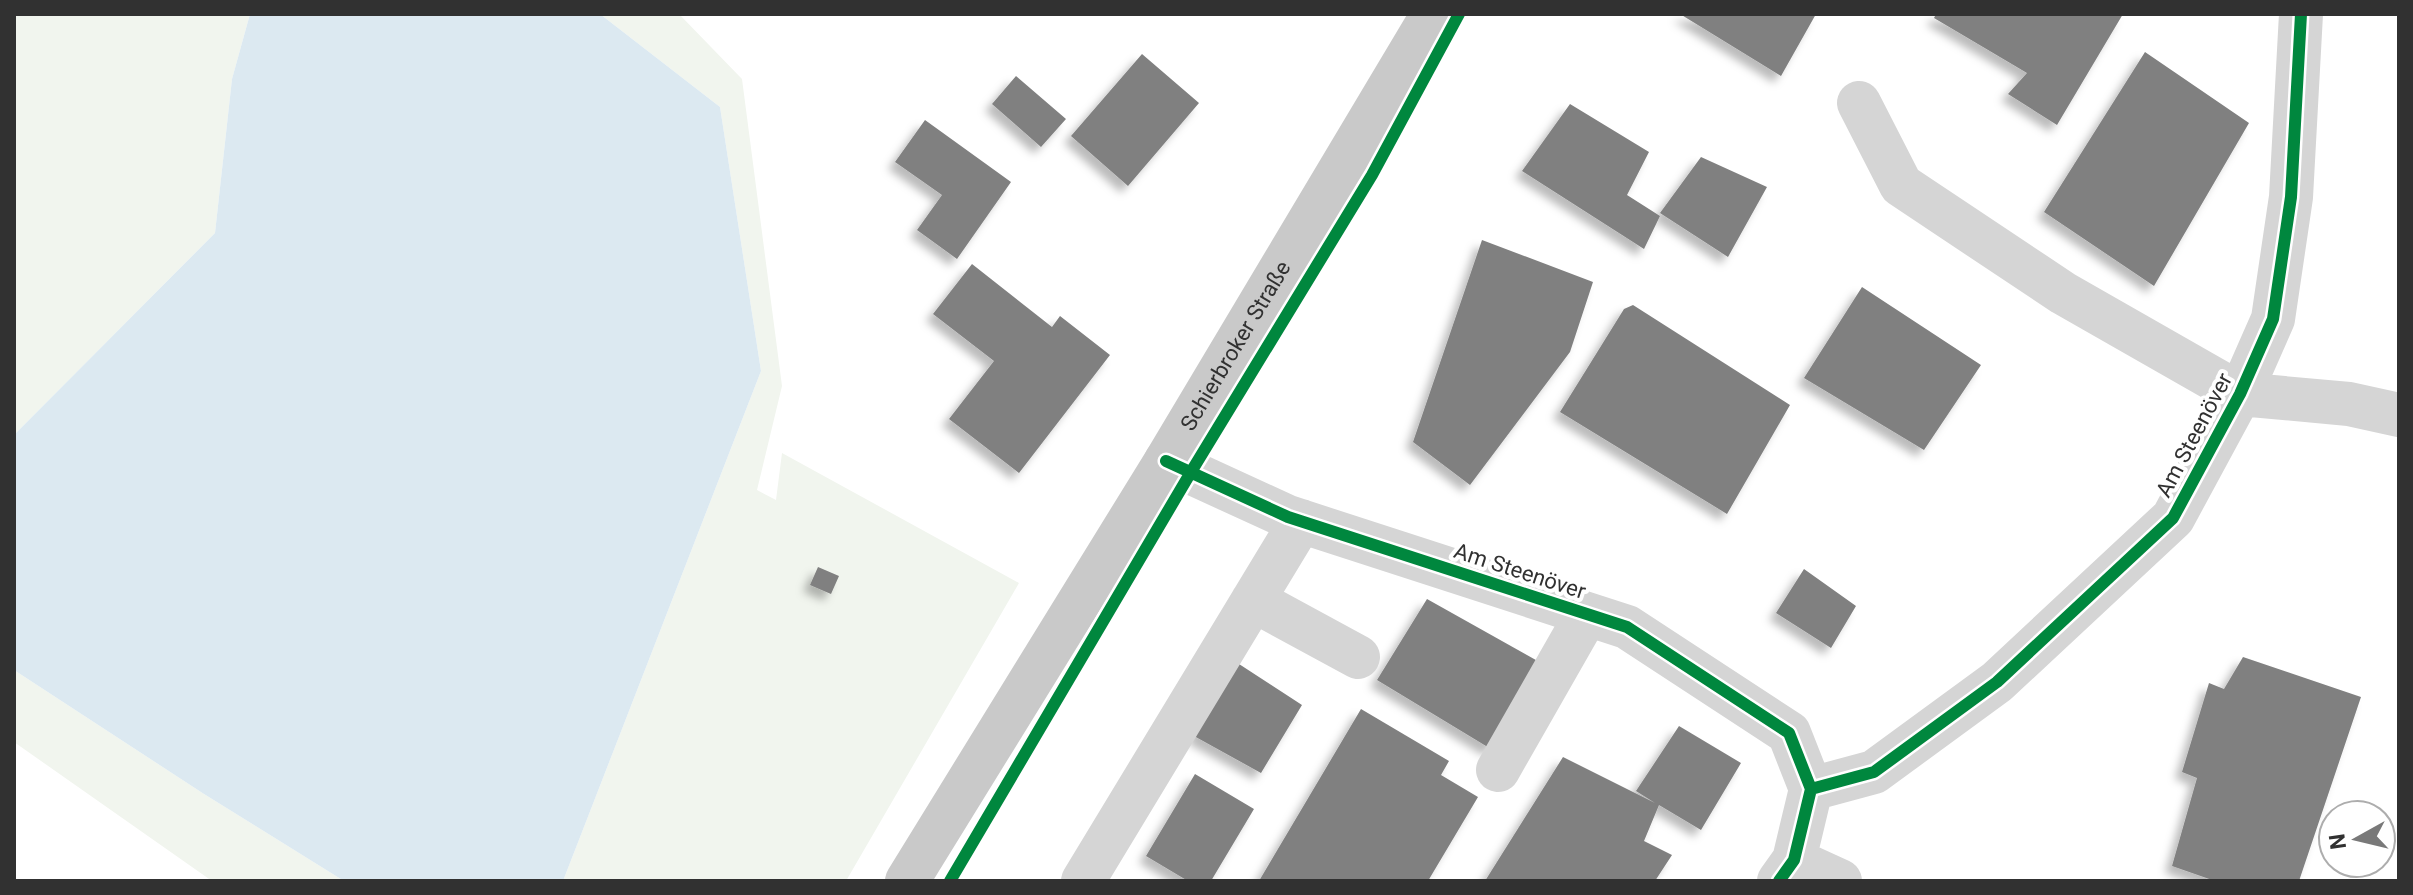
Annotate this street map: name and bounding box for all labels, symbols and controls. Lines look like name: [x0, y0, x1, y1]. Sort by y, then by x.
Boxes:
street label: Schierbroker Straße: [1175, 256, 1295, 435]
street label: Am Steenöver: [2151, 368, 2237, 501]
street label: Am Steenöver: [1451, 538, 1589, 604]
north arrow: [2317, 799, 2397, 879]
text: N: [2324, 832, 2351, 851]

